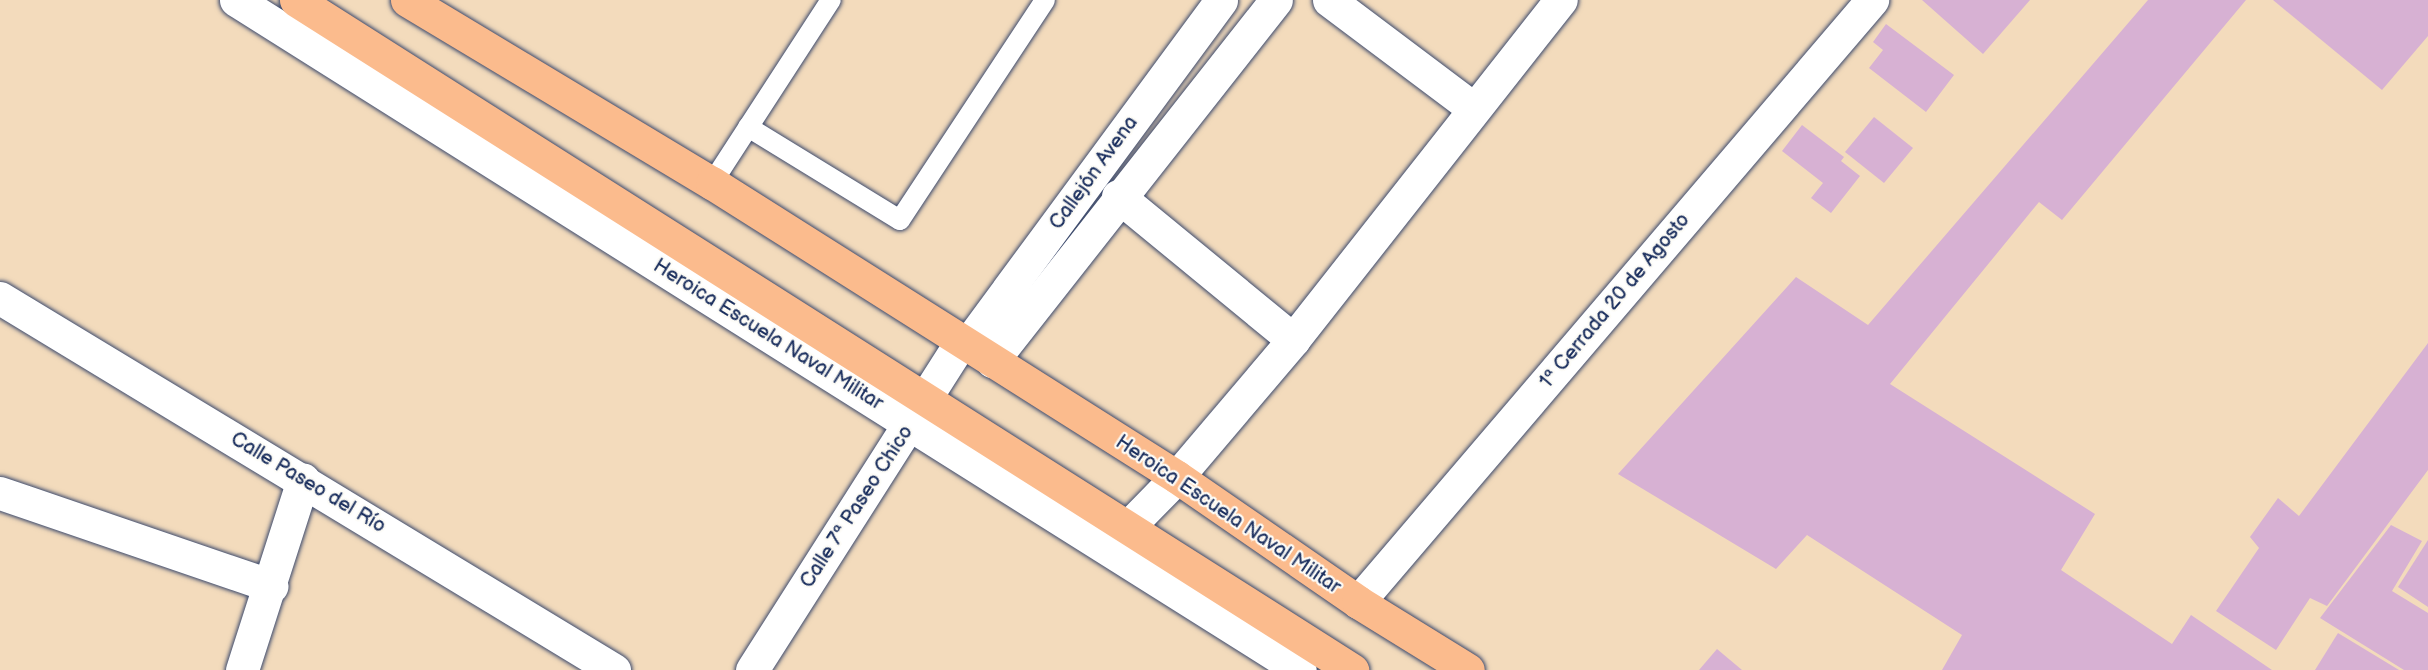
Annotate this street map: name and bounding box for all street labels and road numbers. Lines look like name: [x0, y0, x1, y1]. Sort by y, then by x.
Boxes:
street label: Callejón Avena: [1045, 112, 1143, 234]
street label: 1ª Cerrada 20 de Agosto: [1535, 209, 1695, 393]
street label: Heroica Escuela Naval Militar: [649, 254, 887, 416]
street label: Calle 7ª Paseo Chico: [795, 421, 919, 593]
street label: Calle Paseo del Río: [226, 427, 390, 539]
street label: Heroica Escuela Naval Militar: [1111, 431, 1345, 599]

